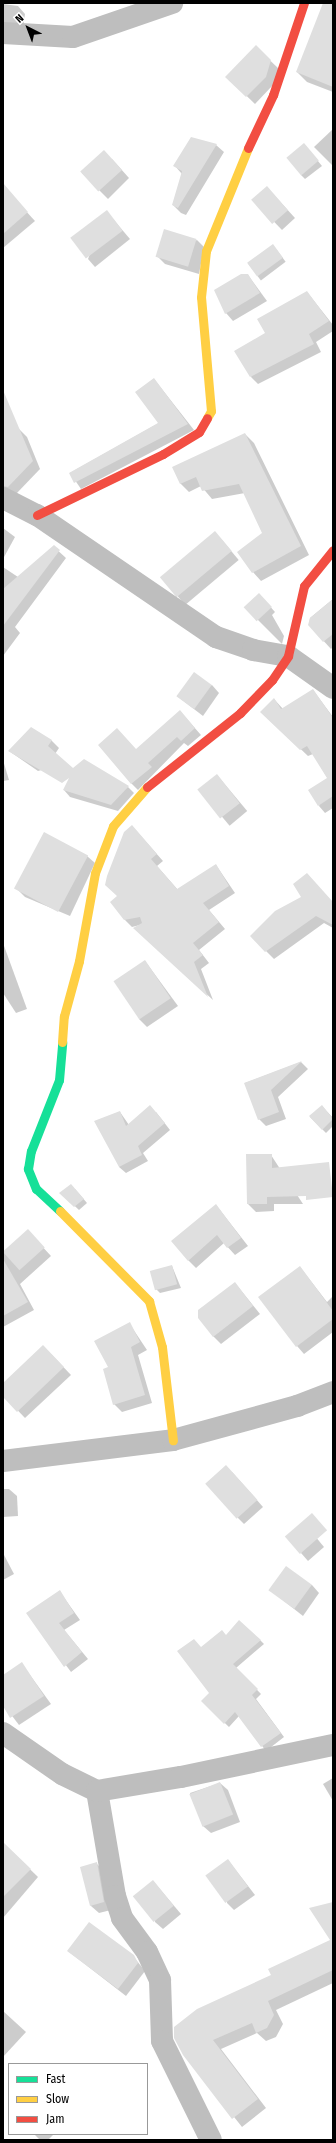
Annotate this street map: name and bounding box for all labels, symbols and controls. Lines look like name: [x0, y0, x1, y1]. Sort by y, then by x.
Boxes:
north arrow: [8, 8, 48, 48]
text: N: [13, 12, 26, 26]
legend: [8, 2063, 148, 2135]
text: Fast: [46, 2072, 65, 2086]
text: Slow: [46, 2092, 69, 2106]
text: Jam: [46, 2112, 64, 2126]

